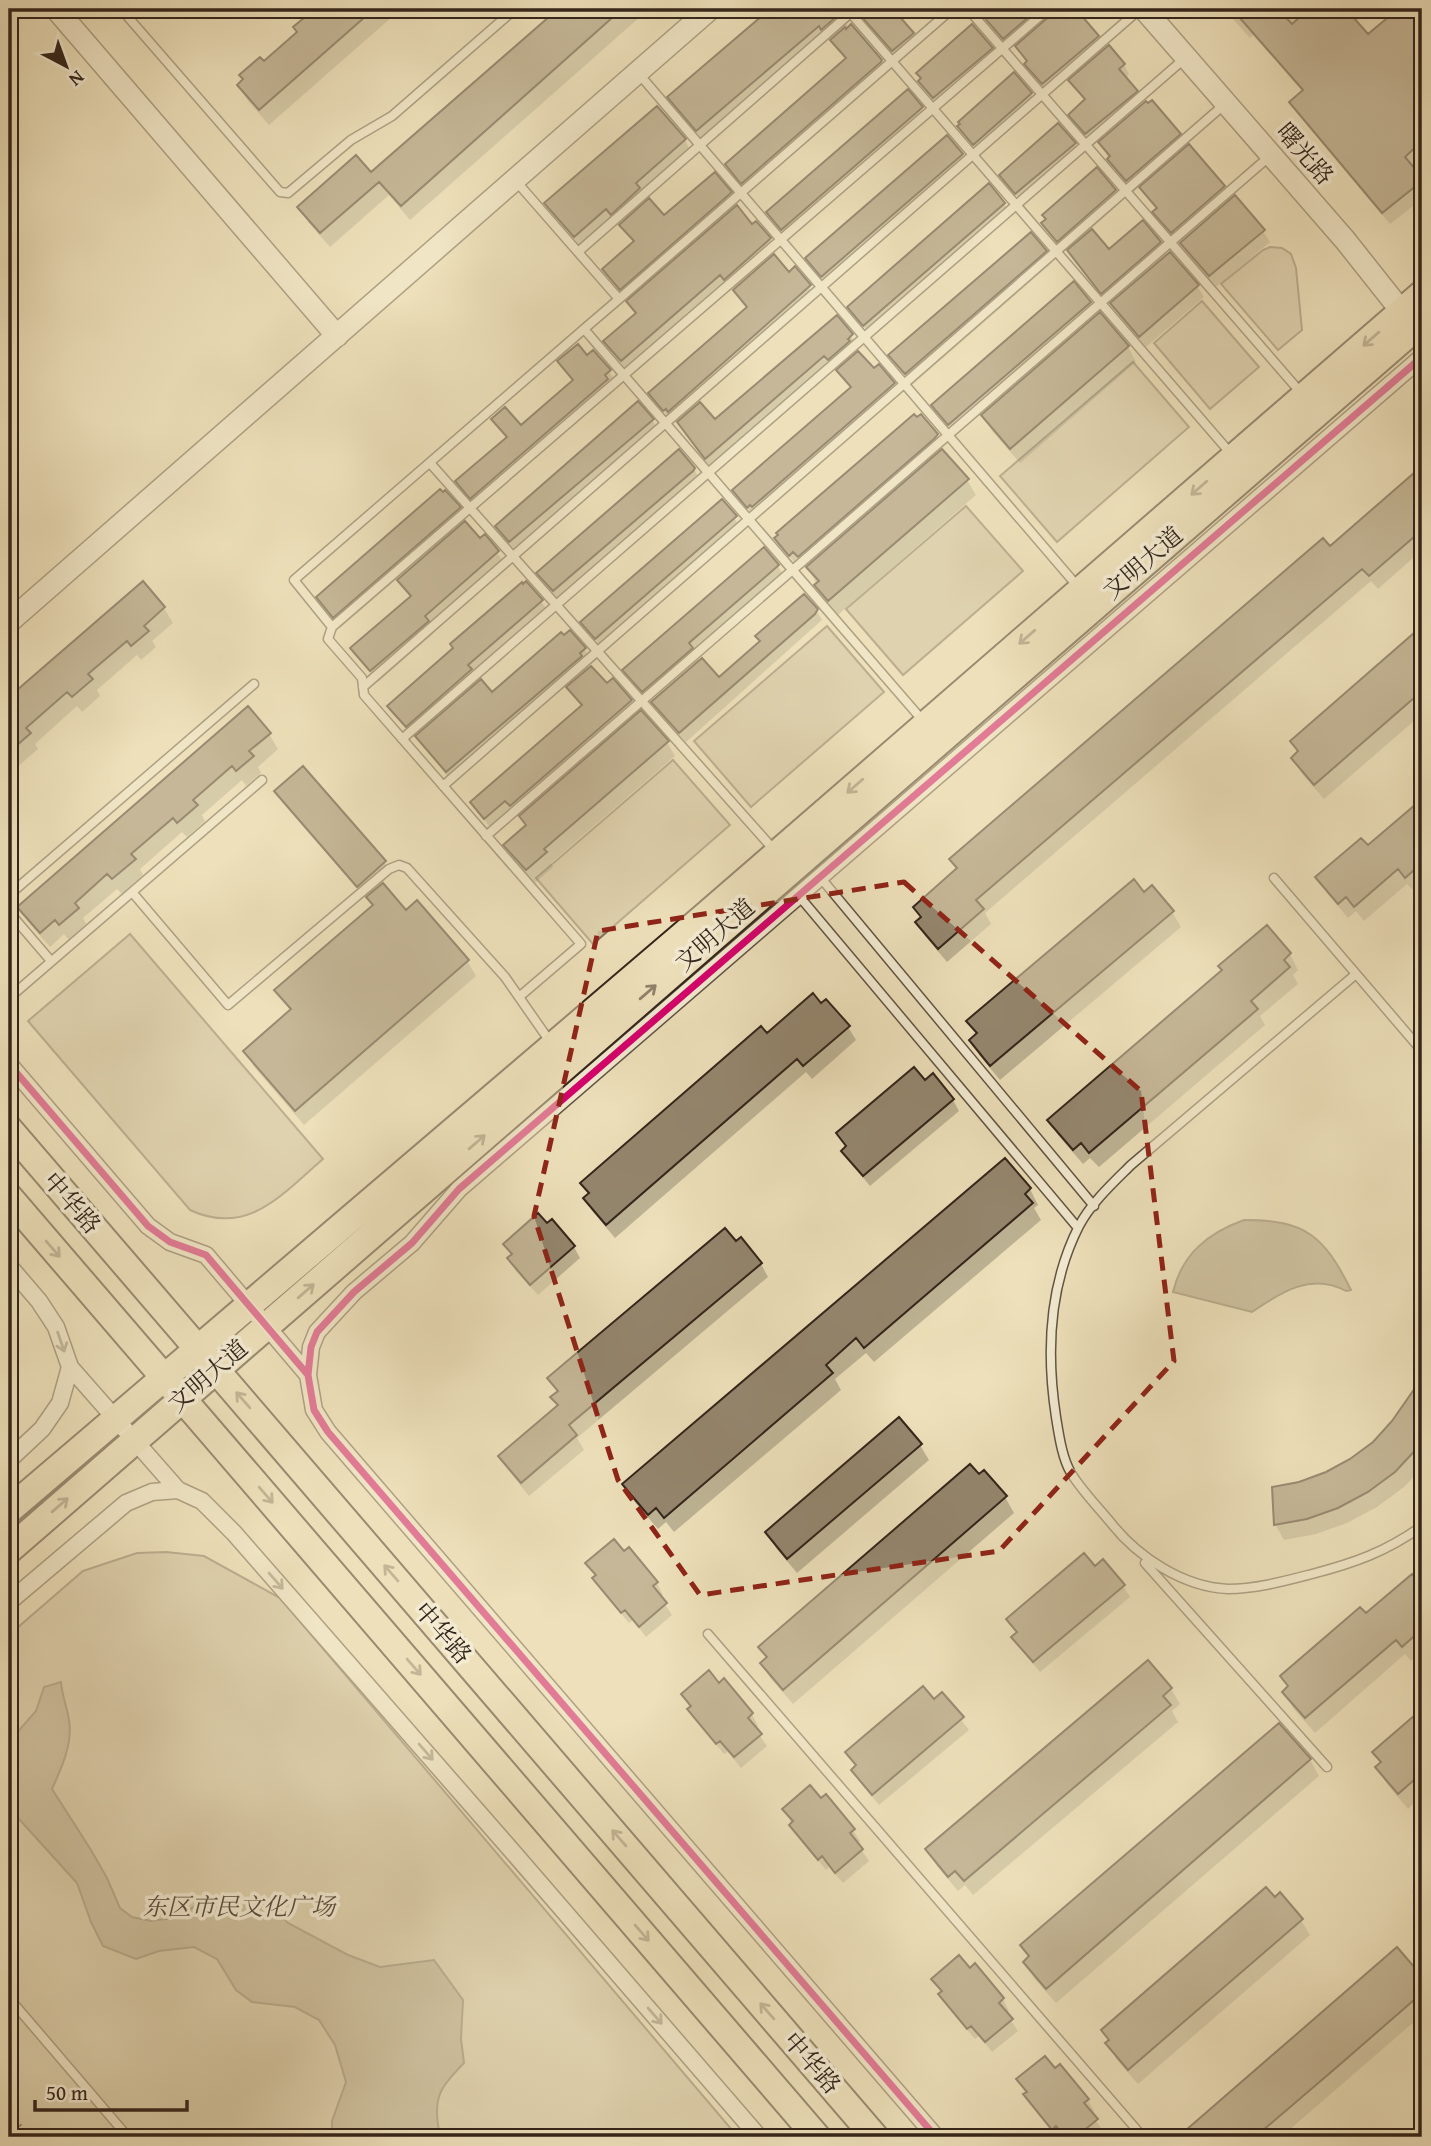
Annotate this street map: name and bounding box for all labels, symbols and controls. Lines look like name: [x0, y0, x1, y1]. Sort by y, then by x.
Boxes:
north arrow: [32, 32, 102, 102]
text: N: [63, 64, 91, 94]
street label: 曙光路: [1269, 115, 1342, 192]
one-way arrow: [1362, 331, 1380, 347]
one-way arrow: [1190, 480, 1208, 496]
street label: 文明大道: [1095, 518, 1190, 607]
one-way arrow: [1018, 629, 1036, 645]
one-way arrow: [846, 778, 864, 794]
street label: 文明大道: [667, 890, 762, 979]
one-way arrow: [639, 984, 657, 1000]
one-way arrow: [468, 1134, 486, 1150]
street label: 中华路: [36, 1164, 109, 1241]
one-way arrow: [45, 1239, 61, 1257]
one-way arrow: [296, 1283, 314, 1299]
one-way arrow: [56, 1330, 68, 1352]
street label: 文明大道: [160, 1331, 255, 1420]
one-way arrow: [235, 1392, 251, 1410]
one-way arrow: [258, 1486, 274, 1504]
one-way arrow: [51, 1497, 69, 1513]
one-way arrow: [383, 1564, 399, 1582]
one-way arrow: [268, 1572, 284, 1590]
street label: 中华路: [407, 1594, 480, 1671]
one-way arrow: [407, 1658, 422, 1676]
one-way arrow: [418, 1743, 434, 1761]
one-way arrow: [611, 1830, 627, 1848]
park label: 东区市民文化广场: [143, 1889, 337, 1924]
one-way arrow: [634, 1924, 650, 1942]
one-way arrow: [759, 2002, 775, 2020]
one-way arrow: [647, 2007, 663, 2025]
street label: 中华路: [776, 2024, 849, 2101]
scale bar: [35, 2069, 187, 2113]
text: 50 m: [46, 2077, 88, 2108]

